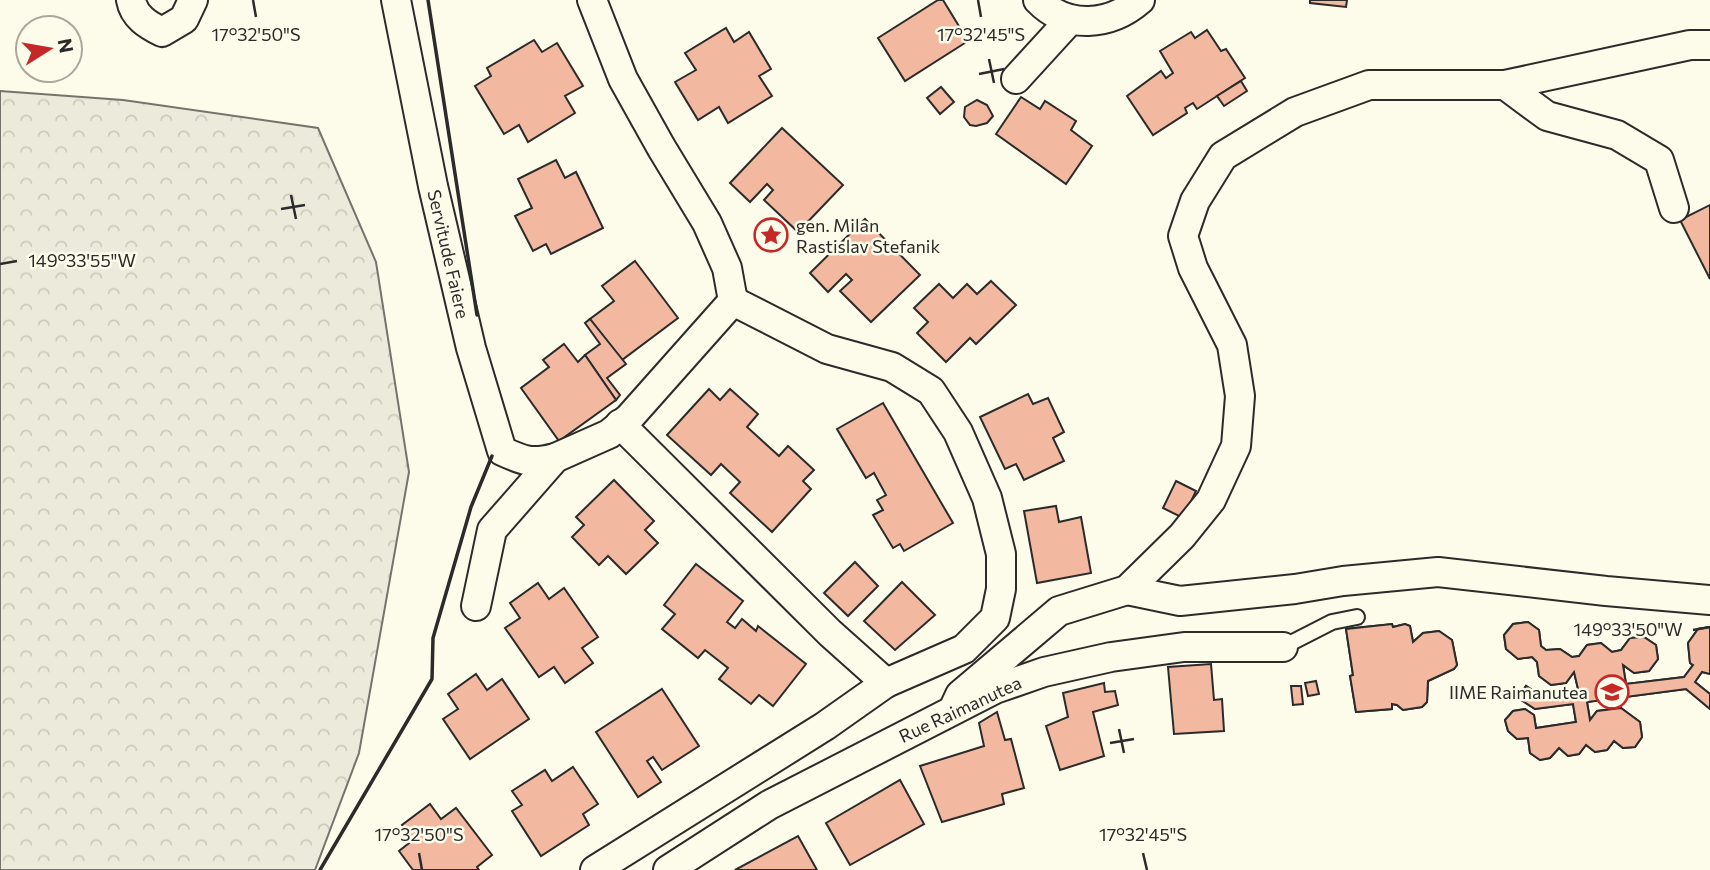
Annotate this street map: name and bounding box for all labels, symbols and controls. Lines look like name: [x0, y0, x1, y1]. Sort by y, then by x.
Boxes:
north arrow: [14, 14, 84, 84]
text: 17°32'50"S: [212, 23, 300, 45]
text: 17°32'45"S: [937, 23, 1025, 45]
text: N: [54, 36, 79, 55]
street label: Servitude Faiere: [423, 187, 475, 321]
place label: gen. Milan Rastislav Stefanik: [796, 214, 940, 257]
place icon: gen. Milan Rastislav Stefanik: [752, 216, 790, 254]
text: 149°33'55"W: [28, 249, 136, 271]
text: 149°33'50"W: [1573, 618, 1683, 640]
street label: Rue Raimanutea: [895, 671, 1025, 747]
school or university icon: IIME Raimanutea: [1593, 673, 1631, 711]
place label: IIME Raimanutea: [1449, 681, 1588, 703]
text: 17°32'50"S: [375, 823, 463, 845]
text: 17°32'45"S: [1099, 823, 1187, 845]

